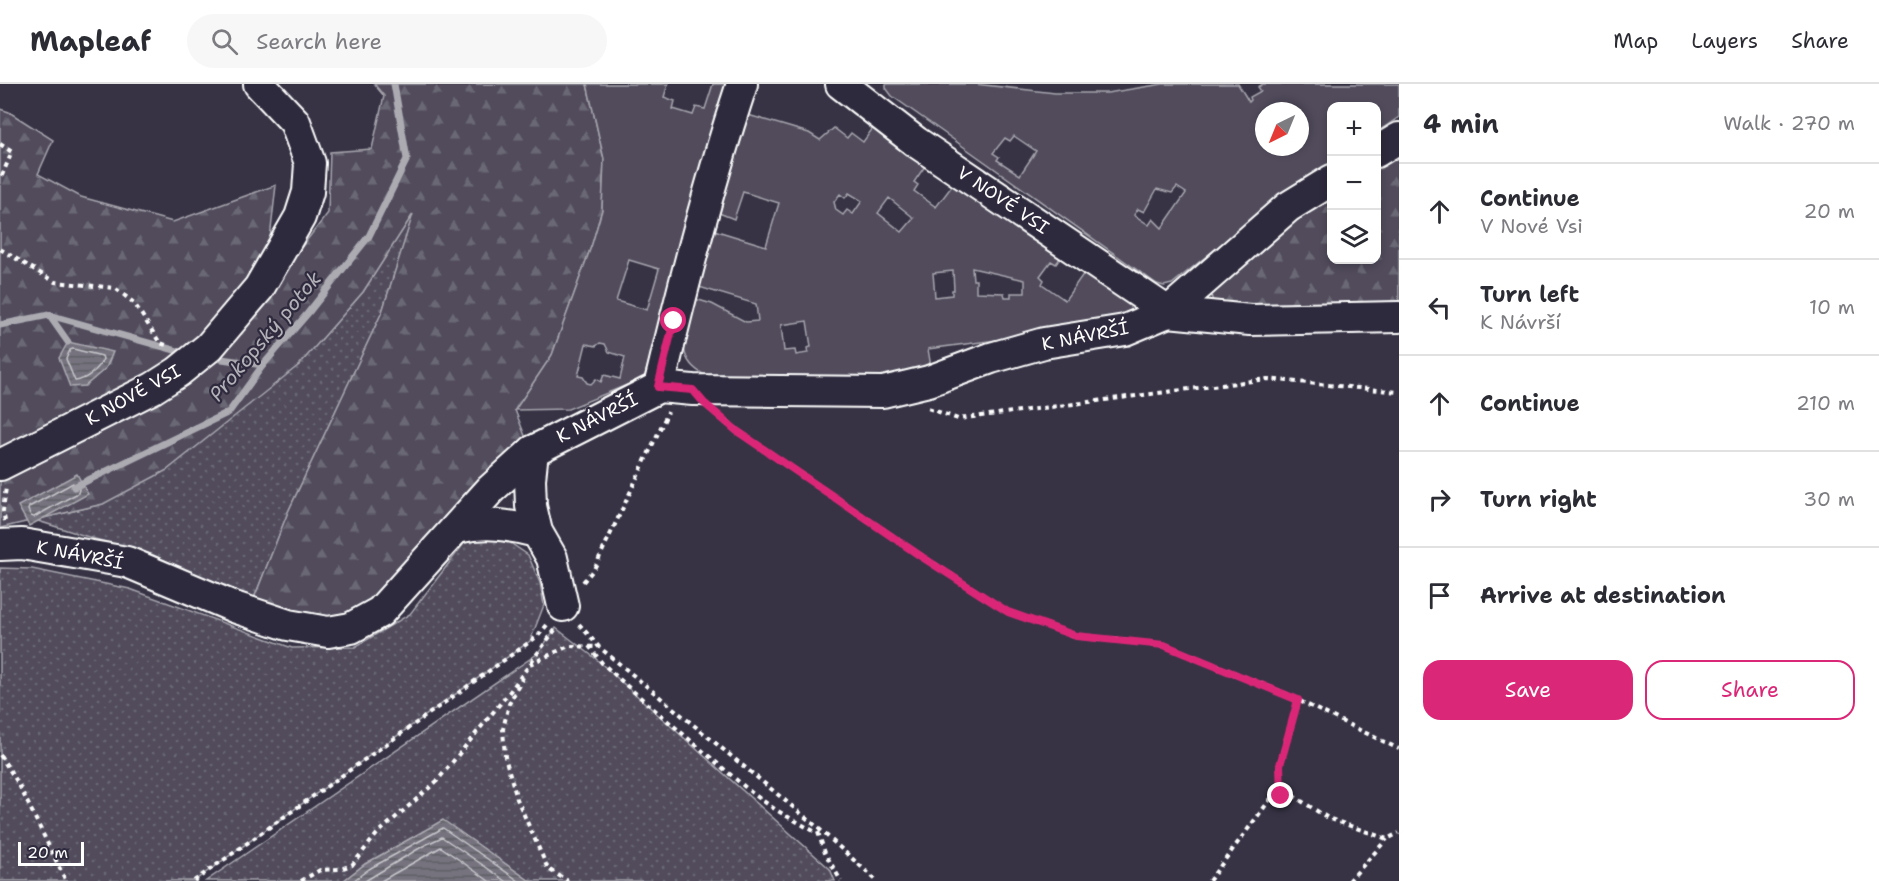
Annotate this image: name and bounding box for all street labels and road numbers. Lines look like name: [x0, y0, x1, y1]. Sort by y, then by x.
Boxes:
street label: V NOVÉ VSI: [953, 161, 1054, 240]
street label: K NÁVRŠÍ: [1039, 316, 1131, 356]
street label: K NOVÉ VSI: [81, 359, 185, 431]
street label: K NÁVRŠÍ: [552, 387, 642, 449]
street label: K NÁVRŠÍ: [34, 535, 126, 575]

